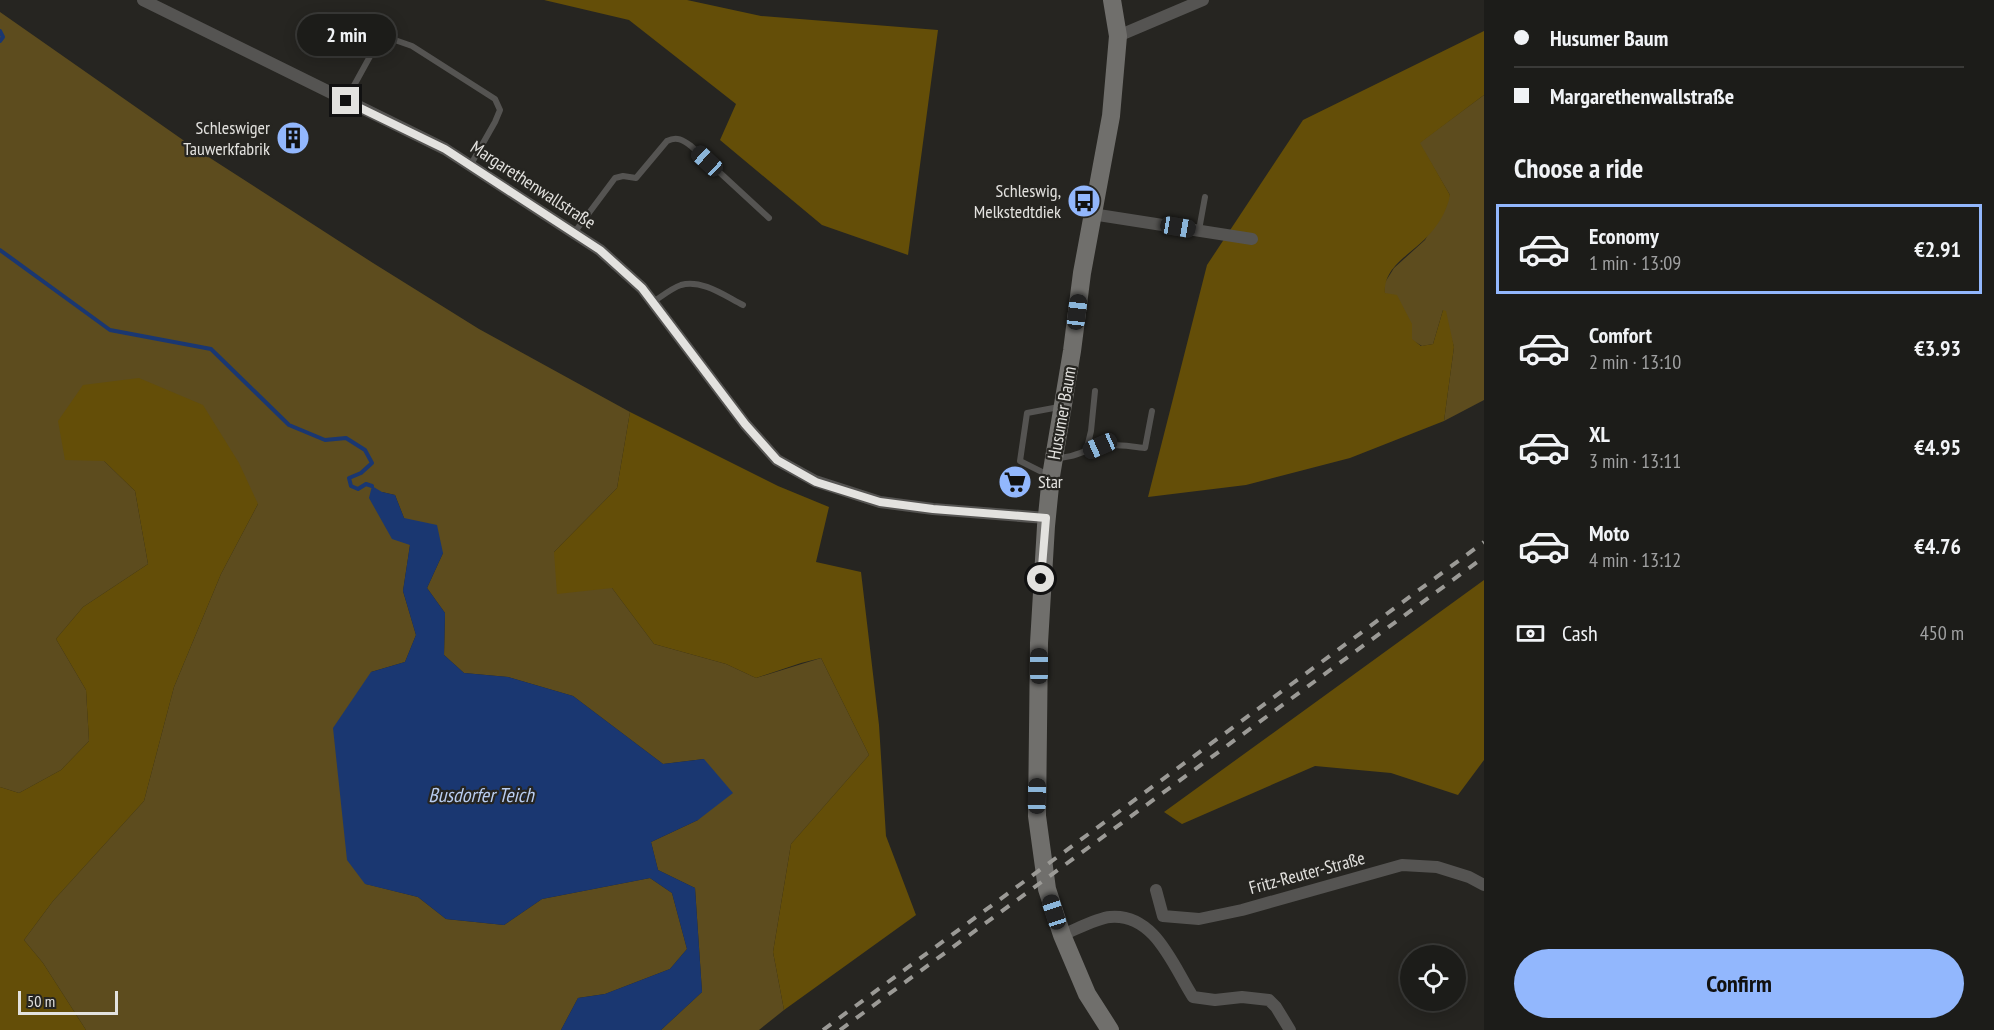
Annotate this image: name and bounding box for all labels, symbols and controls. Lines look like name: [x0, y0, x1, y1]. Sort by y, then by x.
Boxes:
callout: 2 min: [296, 14, 395, 56]
text: 2 min: [326, 22, 367, 48]
text: Husumer Baum: [1550, 24, 1668, 52]
text: Margarethenwallstraße: [1550, 82, 1734, 110]
route end: [332, 87, 359, 114]
place label: Schleswiger Tauwerkfabrik: [183, 116, 270, 160]
building icon: Schleswiger Tauwerkfabrik: [275, 120, 311, 156]
street label: Margarethenwallstraße: [466, 136, 600, 234]
car: [688, 142, 726, 180]
text: Choose a ride: [1514, 151, 1643, 185]
place label: Schleswig, Melkstedtdiek: [974, 179, 1061, 223]
bus stop icon: Schleswig, Melkstedtdiek: [1066, 183, 1102, 219]
car: [1159, 215, 1197, 239]
icon: car: [1517, 222, 1571, 276]
text: Economy: [1589, 222, 1659, 250]
text: €2.91: [1914, 235, 1961, 263]
text: 1 min · 13:09: [1589, 250, 1681, 276]
car: [1066, 293, 1088, 331]
icon: car: [1517, 321, 1571, 375]
text: Comfort: [1589, 321, 1652, 349]
text: €3.93: [1914, 334, 1961, 362]
text: 2 min · 13:10: [1589, 349, 1681, 375]
street label: Husumer Baum: [1042, 364, 1081, 461]
icon: car: [1517, 420, 1571, 474]
text: XL: [1589, 420, 1610, 448]
car: [1080, 430, 1120, 462]
text: €4.95: [1914, 433, 1961, 461]
text: 3 min · 13:11: [1589, 448, 1681, 474]
supermarket icon: Star: [997, 464, 1033, 500]
place label: Star: [1038, 470, 1063, 493]
icon: car: [1517, 519, 1571, 573]
text: Moto: [1589, 519, 1630, 547]
text: €4.76: [1914, 532, 1961, 560]
text: 4 min · 13:12: [1589, 547, 1681, 573]
route start: [1027, 565, 1054, 592]
icon: cash: [1514, 617, 1547, 650]
text: Cash: [1562, 619, 1598, 647]
text: 450 m: [1920, 620, 1964, 646]
car: [1030, 648, 1048, 684]
car: [1028, 778, 1046, 814]
water label: Busdorfer Teich: [428, 782, 535, 808]
street label: Fritz-Reuter-Straße: [1246, 846, 1367, 899]
car: [1040, 892, 1068, 932]
map controls: [1400, 945, 1466, 1011]
button: locate: [1400, 945, 1466, 1011]
button: Confirm: [1514, 949, 1964, 1018]
scale bar: [18, 988, 118, 1016]
text: 50 m: [27, 991, 55, 1011]

